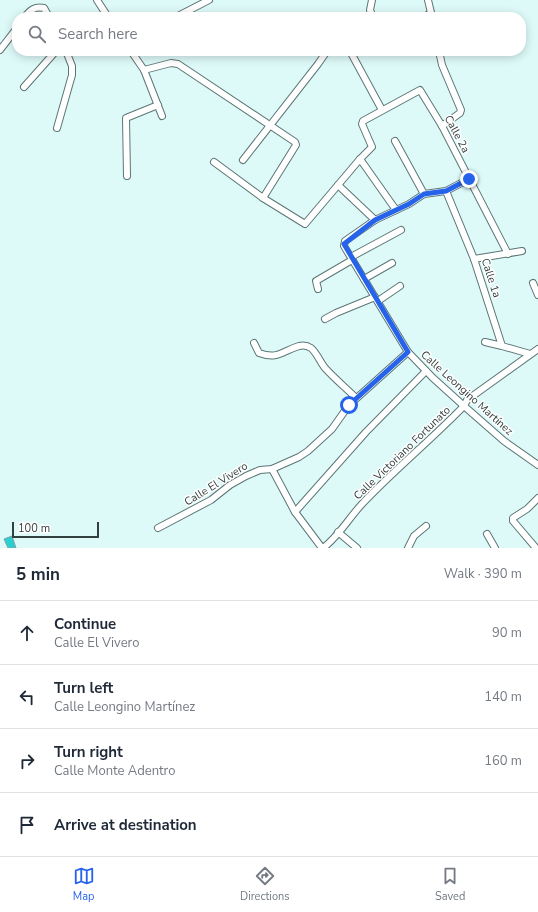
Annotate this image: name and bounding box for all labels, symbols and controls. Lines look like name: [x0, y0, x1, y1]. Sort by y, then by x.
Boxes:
search box: [12, 12, 526, 56]
icon: search: [26, 23, 48, 45]
text: Search here: [58, 24, 138, 44]
street label: Calle 2a: [441, 113, 473, 156]
route end: [460, 170, 478, 188]
street label: Calle 1a: [478, 256, 504, 300]
street label: Calle Leongino Martínez: [418, 347, 516, 439]
route start: [340, 396, 358, 414]
street label: Calle Victoriano Fortunato: [350, 403, 454, 503]
street label: Calle El Vivero: [181, 458, 251, 510]
scale bar: [12, 520, 99, 539]
text: 100 m: [18, 521, 50, 536]
text: 5 min: [16, 563, 60, 586]
text: Walk · 390 m: [444, 565, 522, 583]
text: Continue: [54, 614, 116, 634]
icon: ahead: [16, 622, 38, 644]
text: 90 m: [492, 624, 522, 642]
text: Calle El Vivero: [54, 634, 139, 652]
text: Turn left: [54, 678, 113, 698]
icon: left: [16, 686, 38, 708]
text: 140 m: [484, 688, 522, 706]
text: Calle Leongino Martínez: [54, 698, 195, 716]
text: Turn right: [54, 742, 123, 762]
icon: right: [16, 750, 38, 772]
text: 160 m: [484, 752, 522, 770]
text: Calle Monte Adentro: [54, 762, 175, 780]
icon: arrive: [16, 814, 38, 836]
text: Arrive at destination: [54, 815, 197, 835]
tab: Map: [73, 865, 95, 904]
tab: Directions: [240, 865, 290, 904]
tab: Saved: [435, 865, 465, 904]

